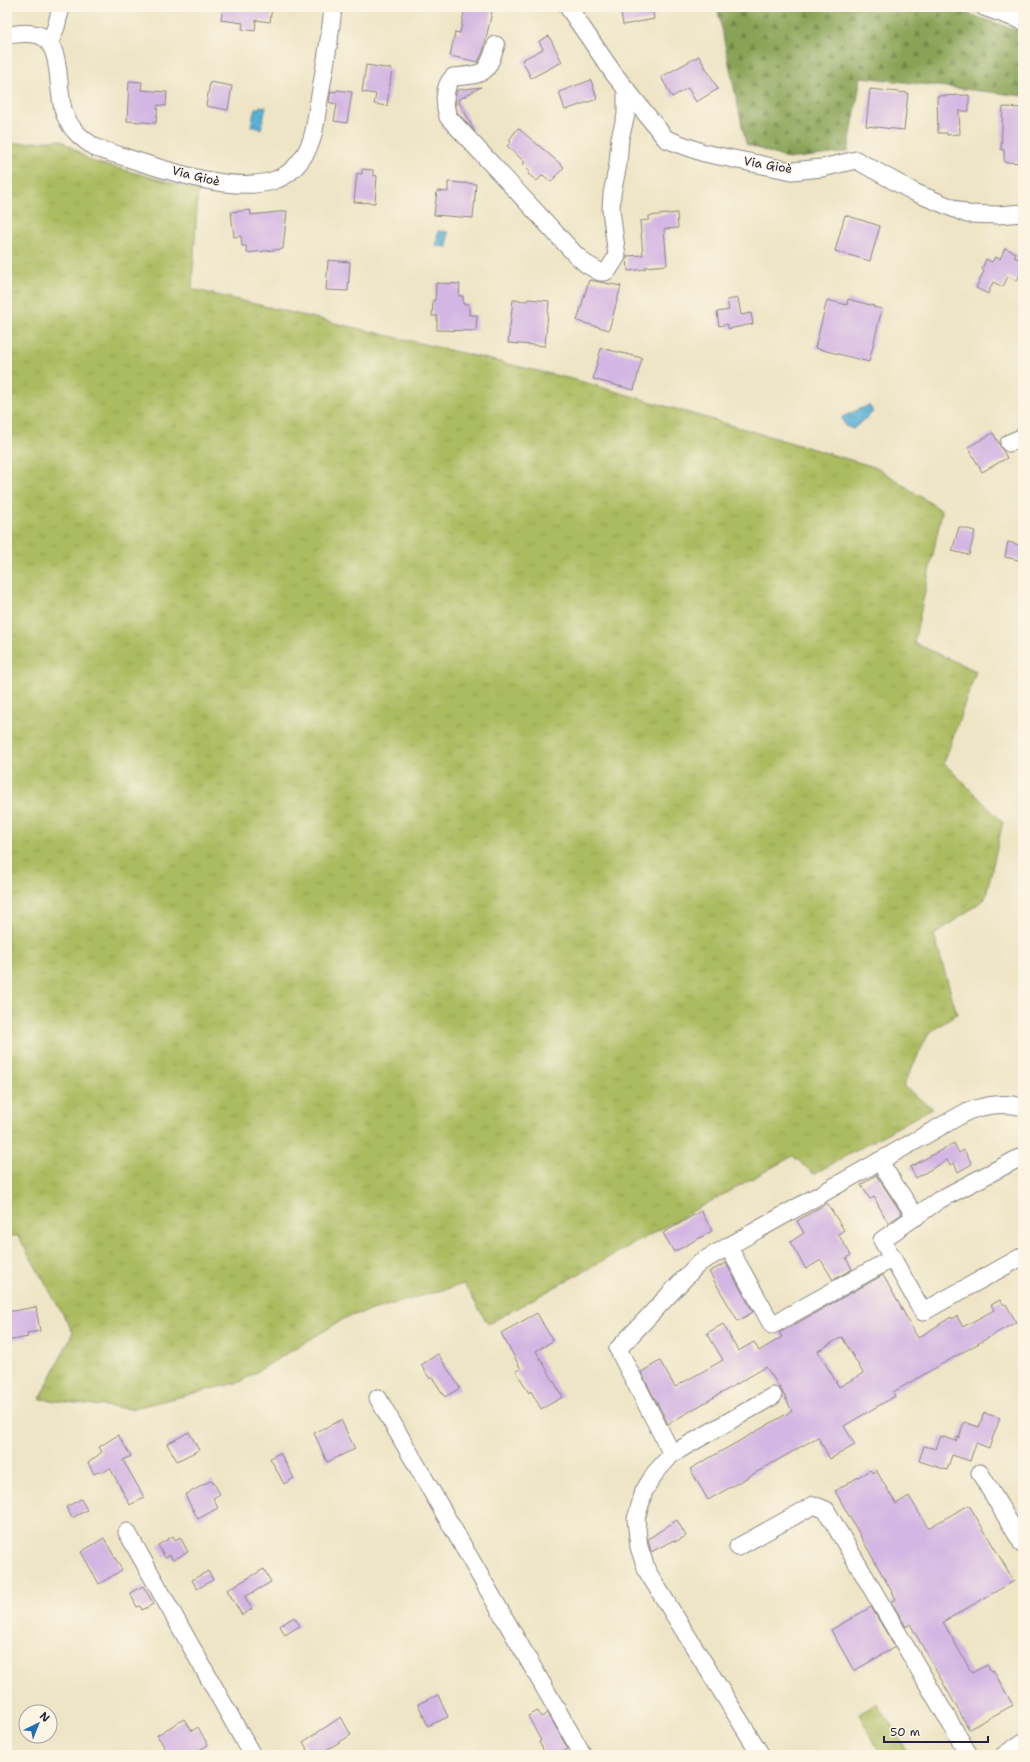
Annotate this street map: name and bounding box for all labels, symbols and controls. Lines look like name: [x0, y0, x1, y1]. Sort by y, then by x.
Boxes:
street label: Via Gioè: [742, 153, 794, 177]
street label: Via Gioè: [170, 162, 222, 190]
north arrow: [18, 1704, 58, 1744]
text: N: [36, 1709, 53, 1726]
scale bar: [884, 1718, 988, 1744]
text: 50 m: [890, 1724, 920, 1740]

